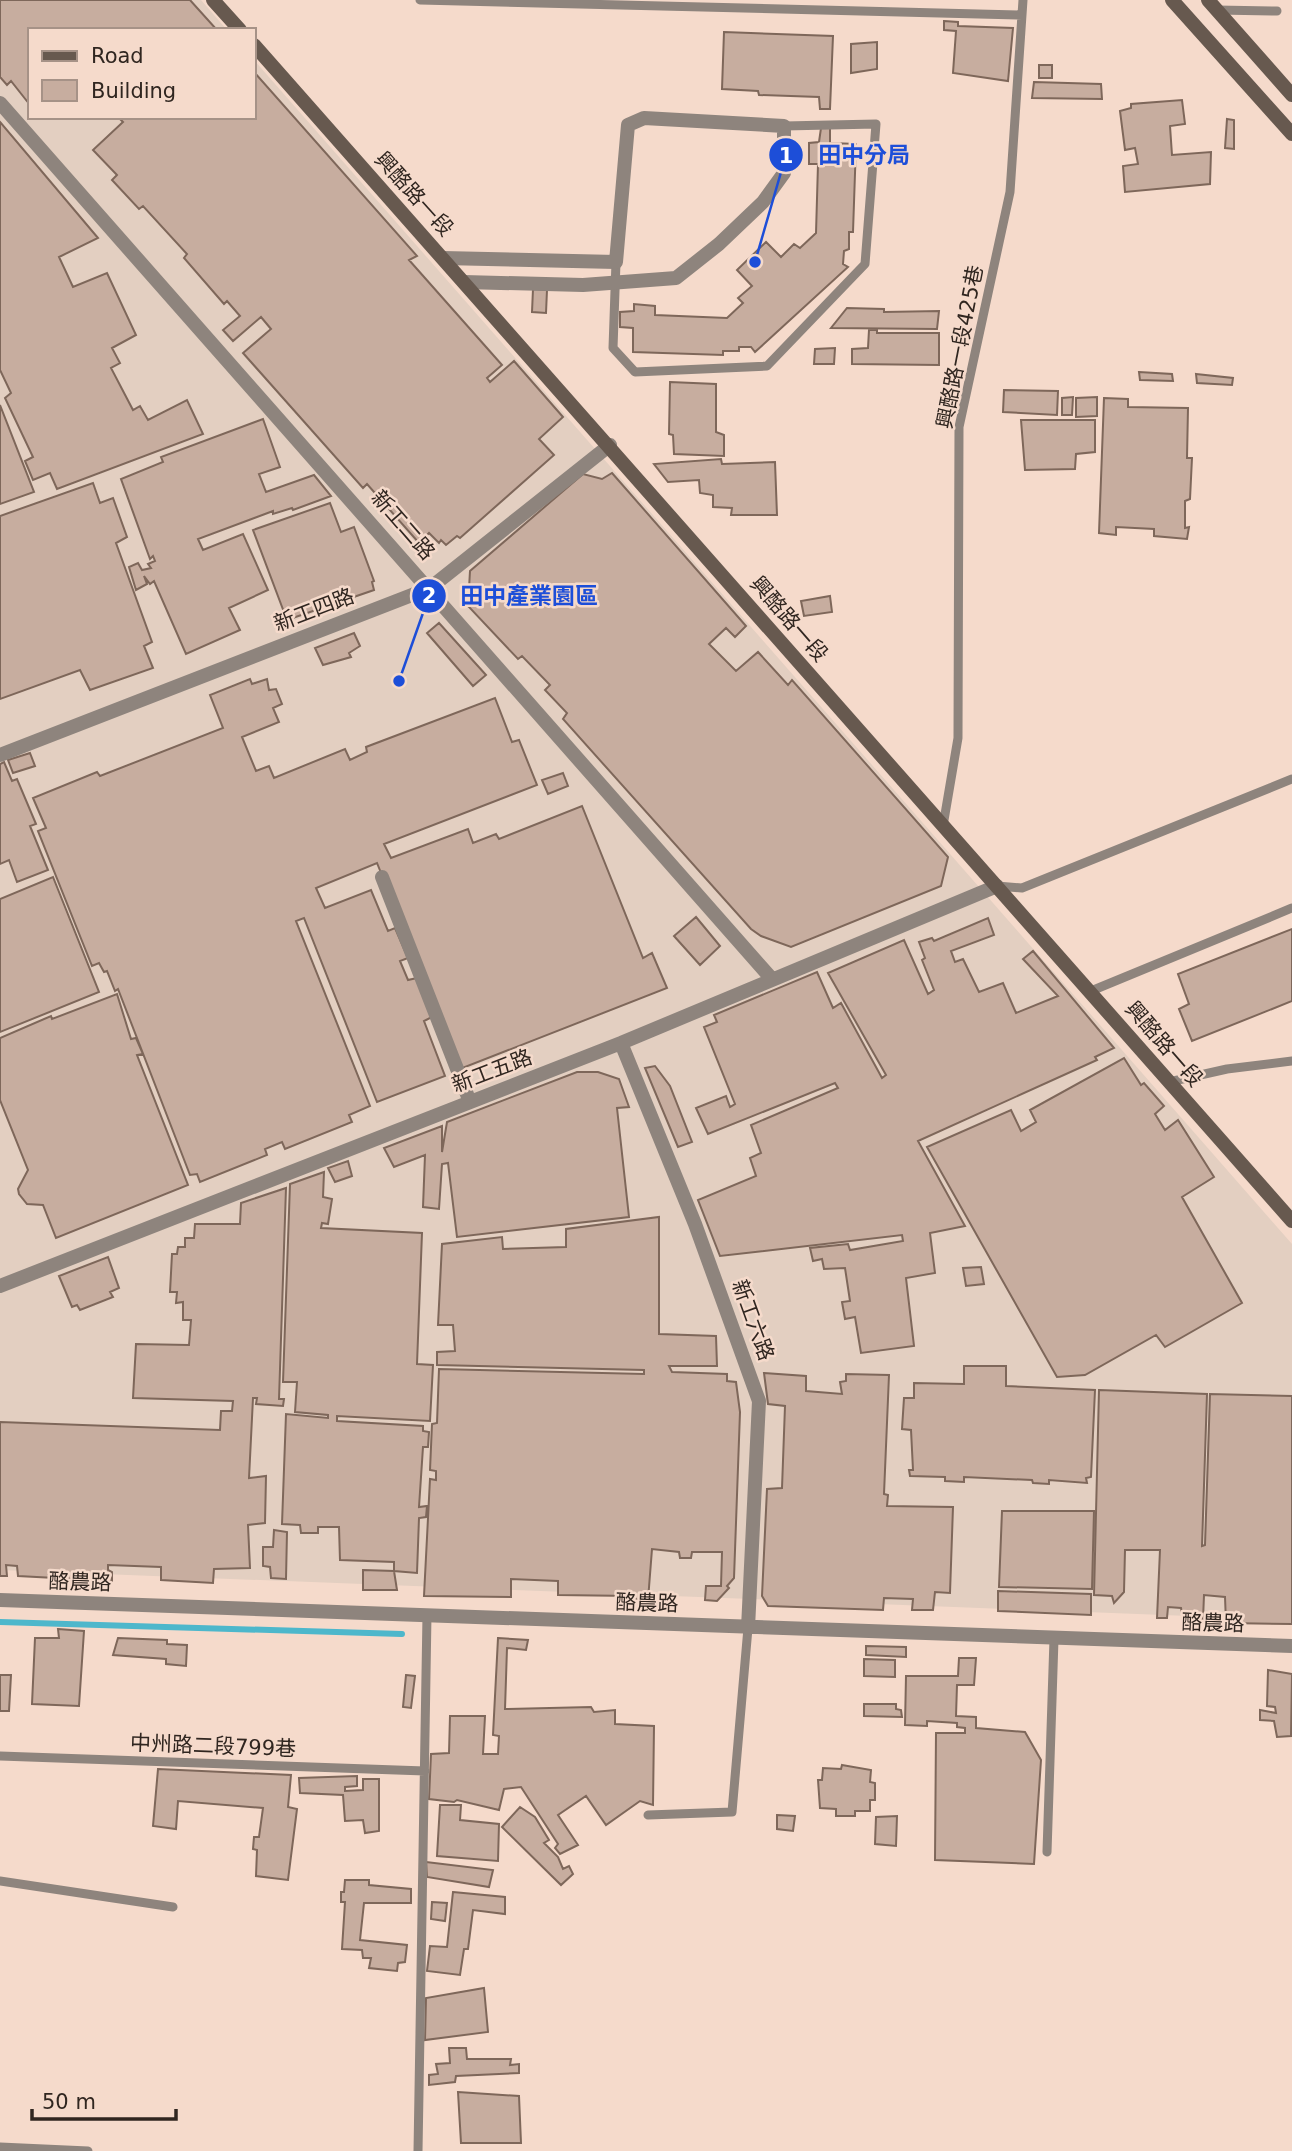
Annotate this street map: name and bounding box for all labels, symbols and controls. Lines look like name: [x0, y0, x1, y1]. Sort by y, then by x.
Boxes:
legend: [28, 28, 256, 119]
text: Road: [91, 44, 144, 68]
text: Building: [91, 79, 176, 103]
callout: 田中分局: [769, 133, 924, 177]
text: 田中分局: [818, 142, 910, 168]
text: 1: [779, 144, 793, 168]
street label: 興酪路一段: [370, 147, 458, 241]
street label: 興酪路一段425巷: [932, 263, 988, 431]
street label: 新工二路: [366, 485, 440, 565]
street label: 興酪路一段: [746, 572, 832, 666]
callout: 田中產業園區: [411, 574, 612, 618]
text: 田中產業園區: [460, 583, 598, 609]
street label: 新工四路: [270, 584, 358, 636]
text: 2: [422, 584, 436, 608]
street label: 興酪路一段: [1121, 997, 1207, 1091]
street label: 新工五路: [448, 1045, 536, 1097]
street label: 新工六路: [727, 1276, 779, 1364]
street label: 酪農路: [48, 1569, 112, 1595]
street label: 酪農路: [615, 1590, 679, 1616]
street label: 酪農路: [1181, 1610, 1245, 1636]
street label: 中州路二段799巷: [130, 1731, 296, 1761]
scale bar: [32, 2078, 175, 2122]
text: 50 m: [42, 2090, 96, 2114]

